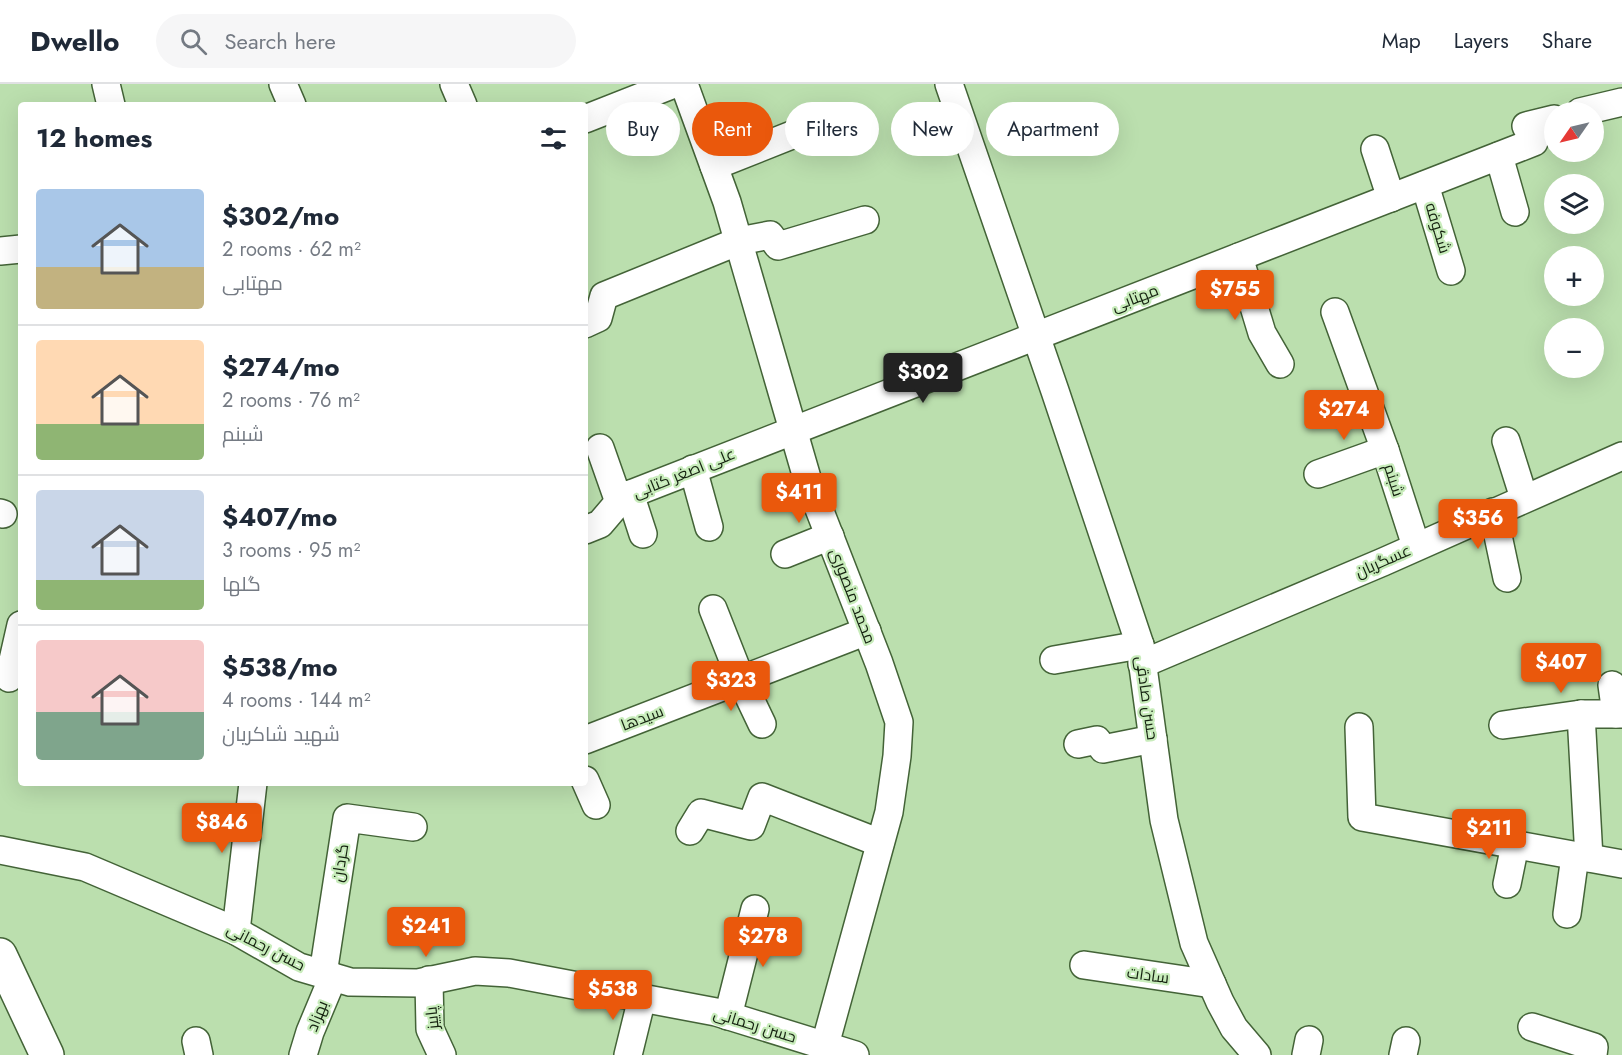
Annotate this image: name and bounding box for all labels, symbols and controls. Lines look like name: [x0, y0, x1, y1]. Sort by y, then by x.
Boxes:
search box: [156, 14, 576, 68]
text: Dwello: [30, 21, 120, 62]
icon: search: [177, 25, 210, 58]
text: Search here: [225, 25, 336, 57]
text: Map: [1382, 26, 1421, 56]
text: Layers: [1454, 26, 1509, 56]
text: Share: [1542, 26, 1592, 56]
chip: Buy: [606, 102, 680, 156]
chip: Rent: [692, 102, 773, 156]
chip: Filters: [785, 102, 879, 156]
chip: New: [891, 102, 974, 156]
chip: Apartment: [986, 102, 1119, 156]
north arrow: [1544, 102, 1604, 162]
map controls: [1544, 102, 1604, 378]
text: 12 homes: [36, 119, 152, 157]
icon: filters: [537, 122, 570, 155]
button: layers: [1544, 174, 1604, 234]
text: $302/mo: [222, 197, 339, 235]
street label: شکوفه: [1419, 200, 1457, 256]
icon: home: [84, 213, 156, 285]
text: 2 rooms · 62 m²: [222, 235, 361, 264]
button: +: [1544, 246, 1604, 306]
text: مهتابی: [222, 269, 283, 298]
pin: $755: [1199, 270, 1271, 321]
text: $755: [1210, 275, 1260, 304]
street label: مهتابی: [1108, 279, 1162, 317]
button: −: [1544, 318, 1604, 378]
text: $274/mo: [222, 348, 340, 386]
pin: $302: [887, 353, 959, 404]
text: $302: [897, 358, 949, 387]
icon: home: [84, 364, 156, 436]
text: 2 rooms · 76 m²: [222, 386, 360, 415]
pin: $274: [1308, 390, 1380, 441]
text: $274: [1318, 395, 1370, 424]
text: شبنم: [222, 420, 263, 449]
street label: علی اصغر کتابی: [629, 442, 739, 504]
street label: شبنم: [1378, 461, 1410, 499]
pin: $411: [763, 473, 835, 524]
text: $411: [776, 478, 822, 507]
text: $407/mo: [222, 498, 337, 536]
pin: $356: [1442, 499, 1514, 550]
text: $356: [1452, 504, 1504, 533]
icon: home: [84, 514, 156, 586]
text: 3 rooms · 95 m²: [222, 536, 360, 565]
street label: عسگریان: [1351, 538, 1415, 584]
street label: محمد منصوری: [824, 545, 882, 647]
text: گلها: [222, 570, 261, 599]
pin: $407: [1525, 643, 1597, 694]
text: $538/mo: [222, 648, 338, 686]
text: $407: [1535, 648, 1587, 677]
street label: حسن صادقی: [1130, 655, 1164, 741]
pin: $323: [695, 661, 767, 712]
icon: home: [84, 664, 156, 736]
text: $323: [706, 666, 756, 695]
text: 4 rooms · 144 m²: [222, 686, 371, 715]
street label: سیدها: [617, 699, 667, 737]
text: شهید شاکریان: [222, 720, 340, 749]
pin: $846: [186, 803, 258, 854]
text: $846: [196, 808, 248, 837]
pin: $211: [1453, 809, 1525, 860]
text: $211: [1466, 814, 1512, 843]
street label: گردان: [326, 842, 354, 884]
pin: $241: [390, 907, 462, 958]
text: $241: [401, 912, 451, 941]
street label: حسن رحمانی: [223, 917, 309, 977]
pin: $278: [727, 917, 799, 968]
text: $278: [738, 922, 788, 951]
street label: سادات: [1125, 961, 1171, 989]
pin: $538: [577, 970, 649, 1021]
text: $538: [588, 975, 638, 1004]
street label: بهزاد: [300, 997, 334, 1035]
street label: حسن رحمانی: [711, 1002, 799, 1048]
street label: پاییز: [419, 1005, 445, 1032]

